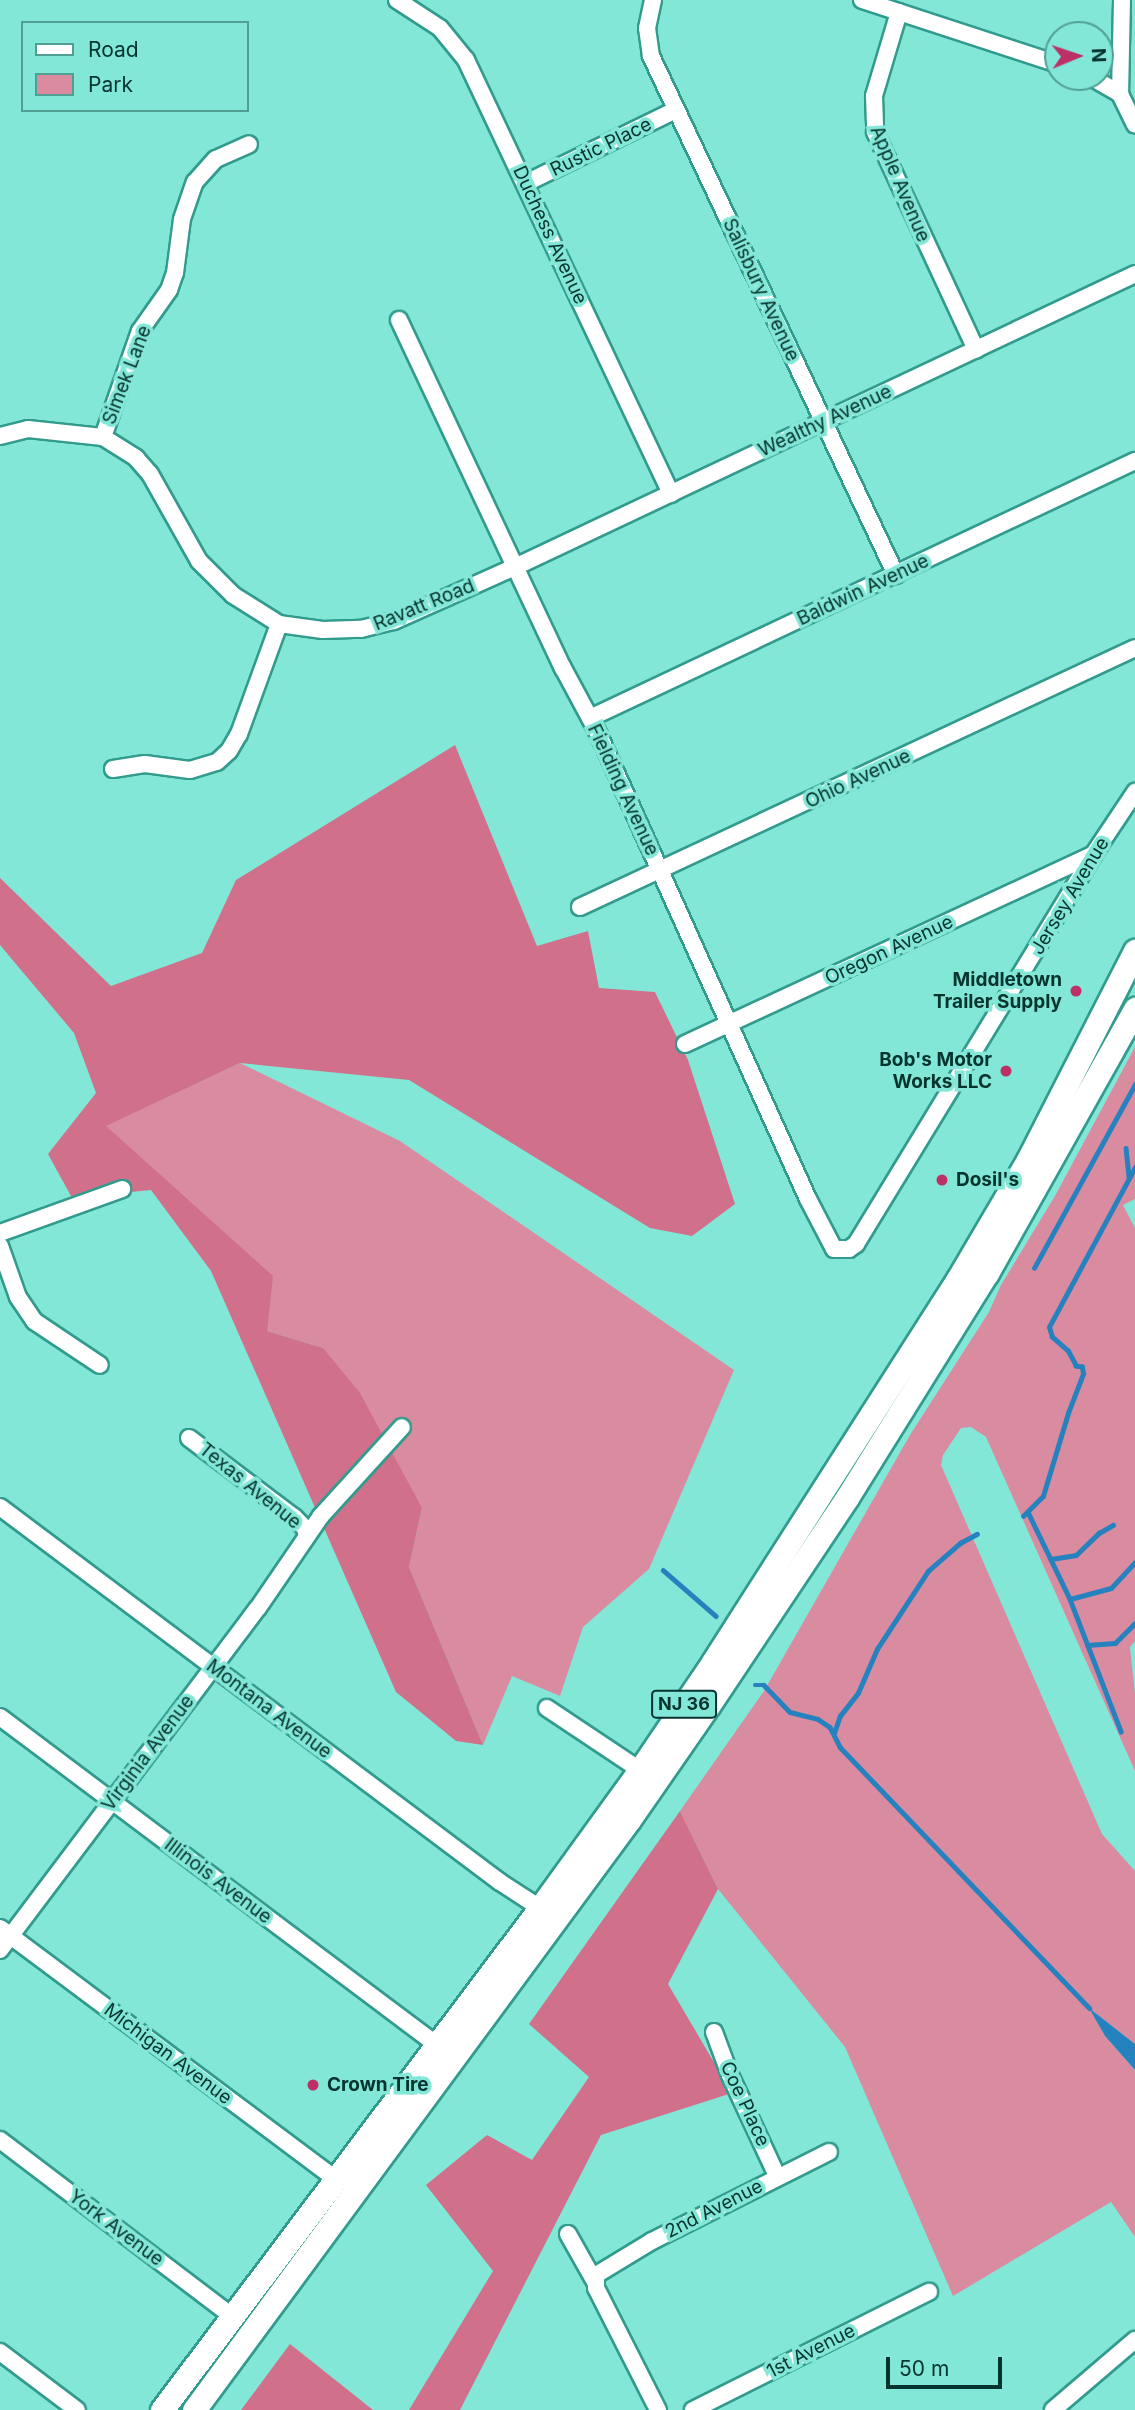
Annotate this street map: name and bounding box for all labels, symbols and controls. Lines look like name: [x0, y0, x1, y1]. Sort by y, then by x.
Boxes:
legend: [21, 21, 248, 112]
north arrow: [1044, 21, 1114, 91]
text: Road: [88, 37, 139, 62]
text: N: [1087, 48, 1110, 63]
text: Park: [88, 72, 133, 97]
street label: Rustic Place: [547, 113, 655, 181]
street label: Apple Avenue: [865, 122, 935, 246]
street label: Duchess Avenue: [508, 162, 592, 308]
street label: Salisbury Avenue: [718, 215, 804, 365]
street label: Simek Lane: [98, 322, 156, 428]
street label: Wealthy Avenue: [755, 380, 895, 462]
street label: Baldwin Avenue: [793, 549, 933, 631]
street label: Ravatt Road: [370, 574, 478, 636]
street label: Fielding Avenue: [583, 721, 663, 859]
street label: Ohio Avenue: [802, 745, 914, 813]
street label: Jersey Avenue: [1026, 833, 1114, 959]
street label: Oregon Avenue: [821, 910, 957, 990]
place label: Middletown Trailer Supply: [933, 969, 1062, 1013]
marker: Middletown Trailer Supply: [1068, 983, 1084, 999]
place label: Bob's Motor Works LLC: [879, 1049, 992, 1093]
marker: Bob's Motor Works LLC: [998, 1063, 1014, 1079]
place label: Dosil's: [956, 1169, 1019, 1191]
marker: Dosil's: [934, 1172, 950, 1188]
street label: Texas Avenue: [194, 1438, 306, 1534]
street label: Montana Avenue: [202, 1655, 336, 1763]
road number: NJ 36: [651, 1689, 717, 1718]
street label: Virginia Avenue: [97, 1690, 199, 1816]
street label: Illinois Avenue: [160, 1833, 276, 1929]
street label: Michigan Avenue: [100, 1999, 236, 2109]
street label: Coe Place: [715, 2058, 775, 2150]
place label: Crown Tire: [327, 2074, 429, 2096]
marker: Crown Tire: [305, 2077, 321, 2093]
street label: 2nd Avenue: [661, 2175, 767, 2243]
street label: York Avenue: [64, 2185, 168, 2271]
street label: 1st Avenue: [763, 2319, 859, 2383]
scale bar: [890, 2344, 1006, 2388]
text: 50 m: [899, 2356, 949, 2381]

